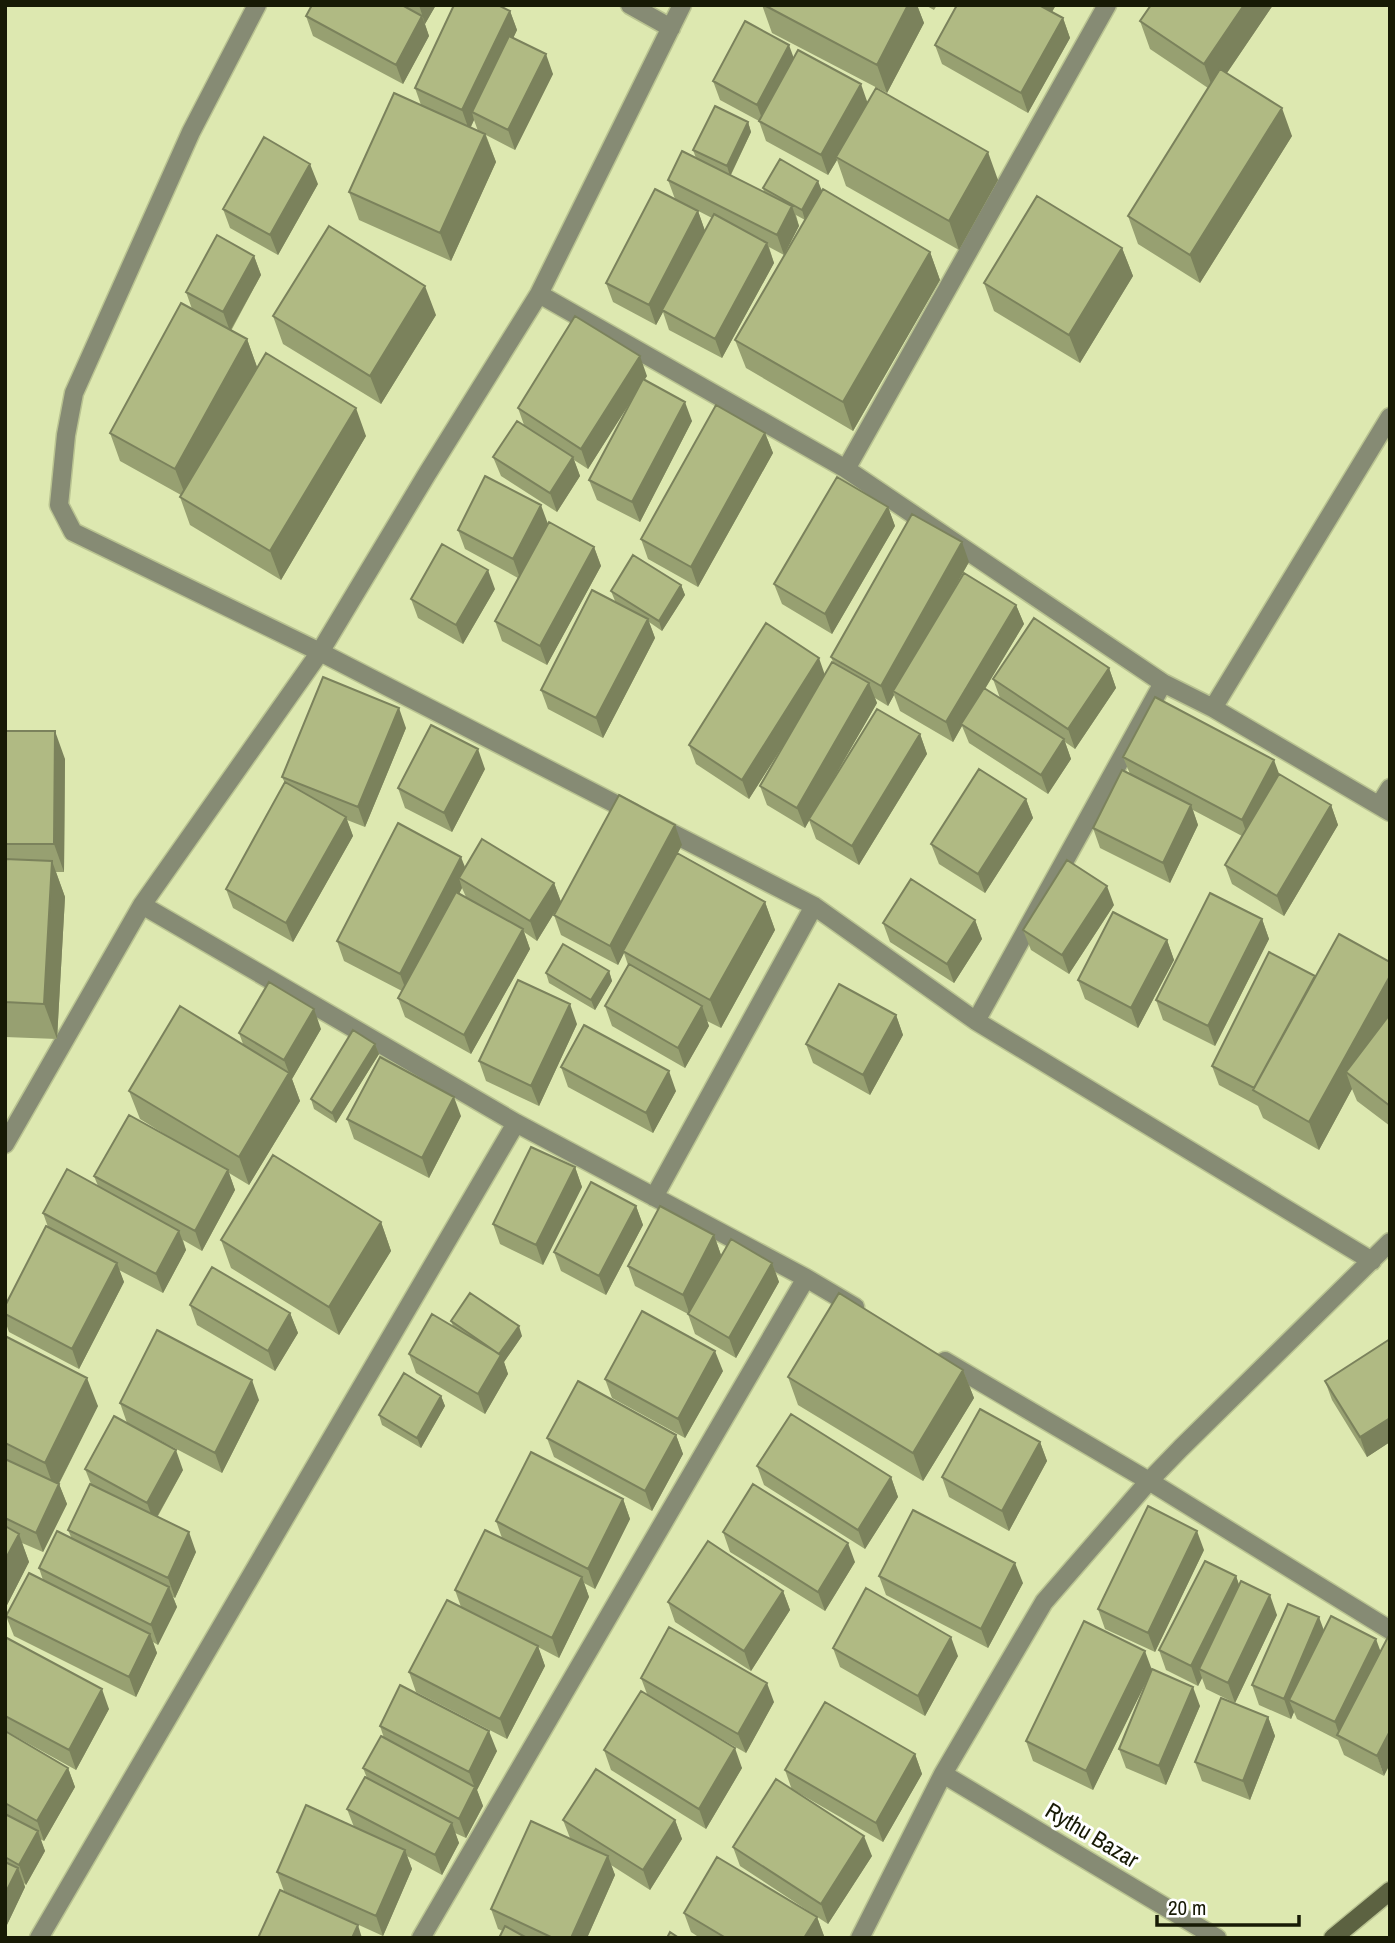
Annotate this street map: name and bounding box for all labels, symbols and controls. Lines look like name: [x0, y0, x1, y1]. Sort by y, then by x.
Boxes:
street label: Rythu Bazar: [1040, 1795, 1145, 1875]
scale bar: [1157, 1884, 1299, 1928]
text: 20 m: [1168, 1893, 1206, 1922]

